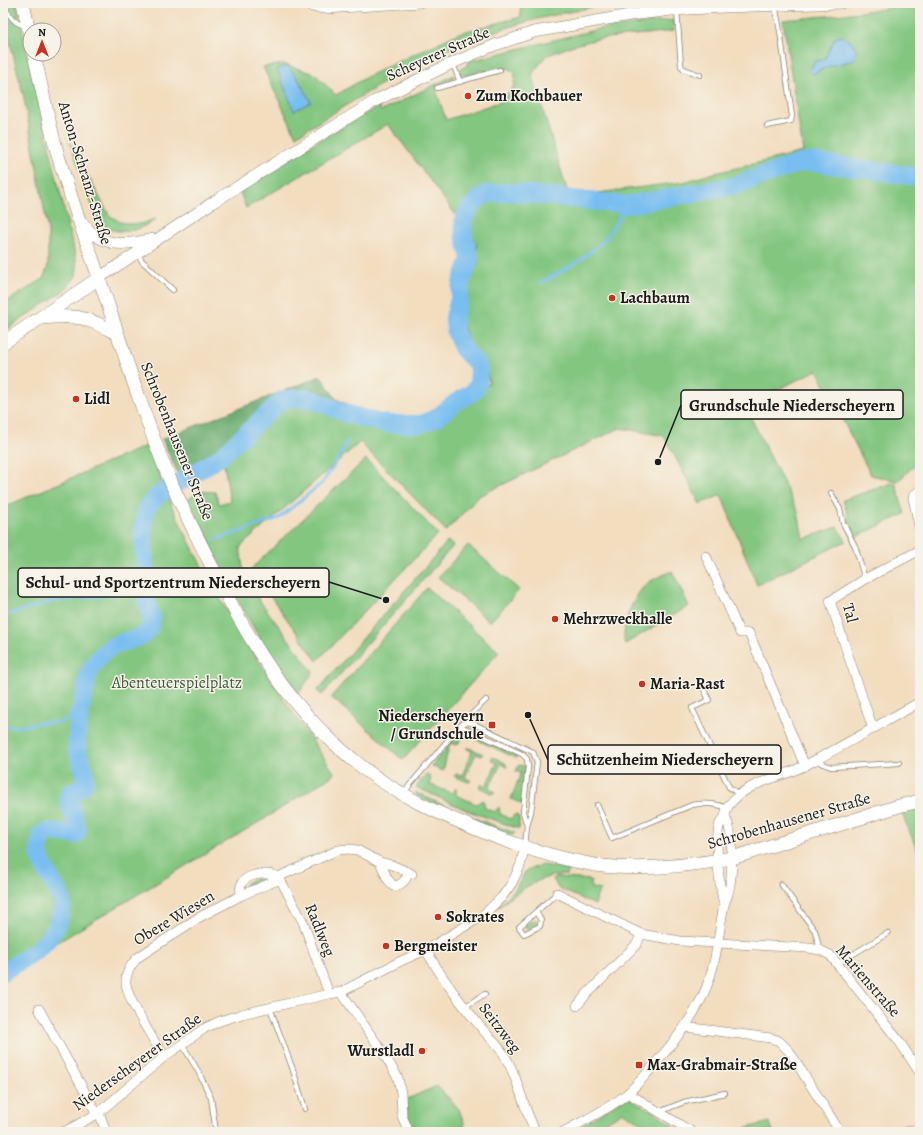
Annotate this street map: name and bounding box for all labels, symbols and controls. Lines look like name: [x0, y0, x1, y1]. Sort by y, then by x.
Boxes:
street label: Scheyerer Straße: [383, 21, 493, 87]
north arrow: [22, 22, 62, 62]
text: N: [38, 25, 46, 40]
place label: Zum Kochbauer: [476, 85, 583, 107]
marker: Zum Kochbauer: [463, 91, 473, 101]
street label: Anton-Schranz-Straße: [52, 98, 117, 247]
place label: Lachbaum: [620, 287, 690, 309]
marker: Lachbaum: [607, 293, 617, 303]
street label: Schrobenhausener Straße: [135, 359, 219, 523]
place label: Lidl: [84, 388, 111, 410]
callout: Grundschule Niederscheyern: [681, 390, 903, 419]
marker: Lidl: [71, 394, 81, 404]
text: Grundschule Niederscheyern: [689, 394, 895, 417]
callout: Schul- und Sportzentrum Niederscheyern: [18, 568, 329, 597]
text: Schul- und Sportzentrum Niederscheyern: [25, 571, 321, 594]
street label: Tal: [837, 601, 863, 625]
place label: Mehrzweckhalle: [563, 608, 672, 630]
marker: Mehrzweckhalle: [550, 614, 560, 624]
park label: Abenteuerspielplatz: [111, 672, 242, 694]
place label: Maria-Rast: [650, 673, 726, 695]
marker: Maria-Rast: [637, 679, 647, 689]
place label: Niederscheyern / Grundschule: [378, 705, 484, 745]
marker: Niederscheyern / Grundschule: [487, 720, 497, 730]
callout: Schützenheim Niederscheyern: [548, 745, 781, 774]
text: Schützenheim Niederscheyern: [556, 748, 774, 771]
street label: Schrobenhausener Straße: [705, 787, 873, 855]
street label: Obere Wiesen: [129, 885, 219, 951]
street label: Radlweg: [299, 900, 341, 960]
place label: Sokrates: [446, 906, 504, 928]
marker: Sokrates: [433, 912, 443, 922]
place label: Bergmeister: [394, 935, 478, 957]
street label: Marienstraße: [830, 940, 906, 1022]
marker: Bergmeister: [381, 941, 391, 951]
street label: Seitzweg: [474, 998, 526, 1058]
street label: Niederscheyerer Straße: [68, 1008, 206, 1116]
place label: Wurstladl: [346, 1040, 415, 1062]
marker: Wurstladl: [417, 1046, 427, 1056]
place label: Max-Grabmair-Straße: [647, 1054, 797, 1076]
marker: Max-Grabmair-Straße: [634, 1060, 644, 1070]

